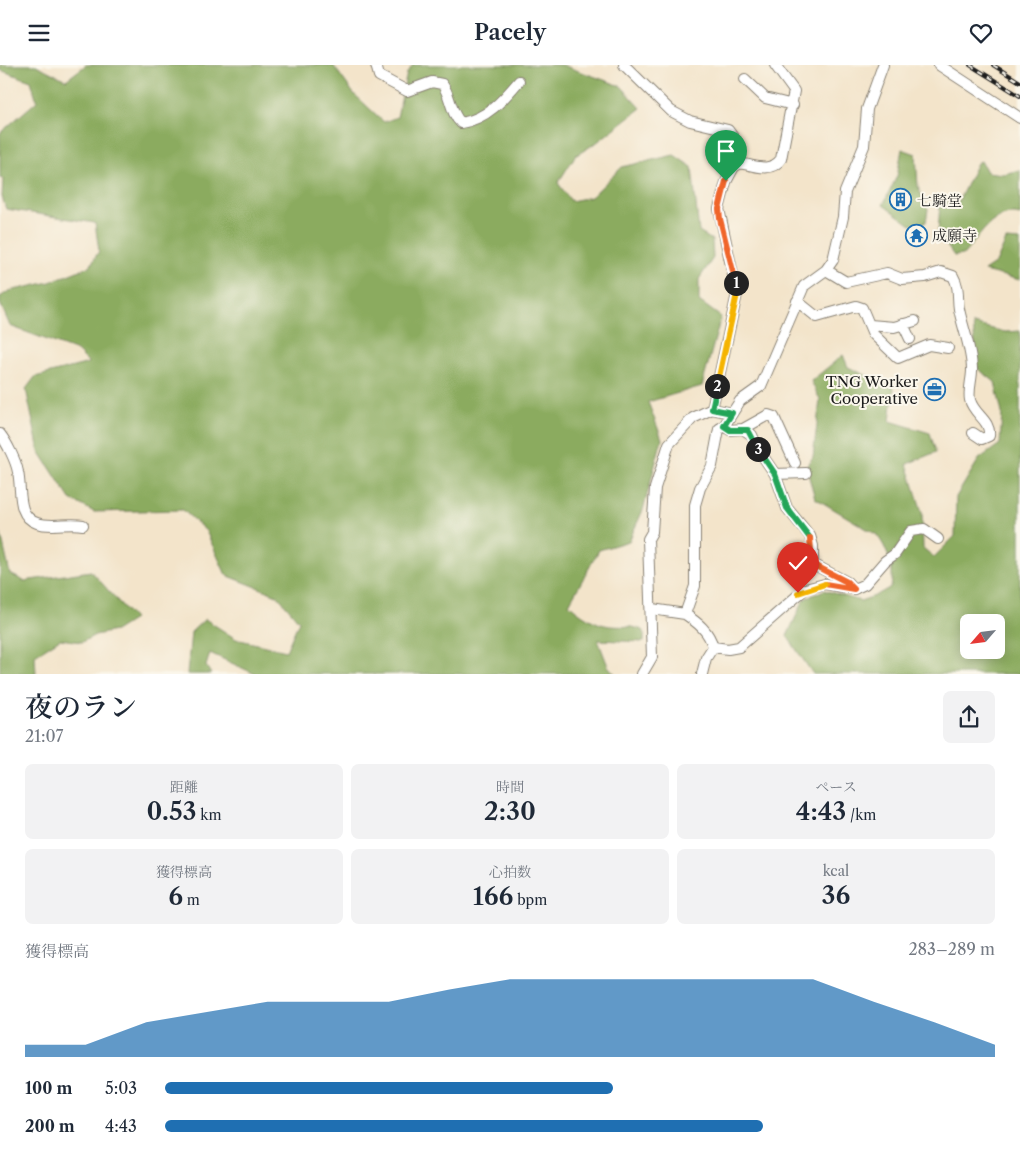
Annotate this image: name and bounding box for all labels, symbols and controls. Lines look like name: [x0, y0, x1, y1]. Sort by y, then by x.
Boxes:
icon: menu: [25, 19, 53, 47]
text: Pacely: [474, 19, 546, 46]
icon: heart: [967, 19, 995, 47]
pin: [705, 130, 747, 181]
icon: arrive: [712, 137, 740, 165]
building icon: 七騎堂: [889, 188, 913, 212]
place label: 七騎堂: [917, 191, 962, 210]
temple icon: 成願寺: [904, 223, 928, 247]
place label: 成願寺: [932, 226, 977, 245]
pin: 1: [724, 271, 748, 295]
text: 1: [733, 274, 740, 292]
place label: TNG Worker Cooperative: [826, 372, 919, 408]
pin: 2: [704, 373, 730, 399]
text: 2: [713, 377, 722, 395]
office icon: TNG Worker Cooperative: [922, 378, 946, 402]
pin: 3: [746, 437, 770, 461]
text: 3: [755, 440, 762, 458]
pin: [777, 542, 819, 593]
icon: check: [784, 549, 812, 577]
north arrow: [960, 614, 1005, 659]
map controls: [960, 614, 1005, 659]
text: 夜のラン: [25, 690, 137, 724]
button: share: [943, 691, 995, 743]
text: 21:07: [25, 726, 63, 746]
text: 距離: [170, 778, 198, 796]
text: 時間: [496, 778, 524, 796]
text: ペース: [815, 778, 857, 796]
text: 0.53: [147, 796, 197, 827]
text: 2:30: [484, 796, 536, 827]
text: 4:43: [796, 796, 846, 827]
text: km: [197, 806, 221, 824]
text: /km: [846, 806, 876, 824]
text: kcal: [823, 862, 849, 880]
text: 獲得標高: [156, 863, 212, 881]
text: 心拍数: [489, 863, 531, 881]
text: 36: [822, 880, 850, 911]
text: 6: [168, 881, 183, 912]
text: 166: [473, 881, 513, 912]
text: m: [183, 891, 200, 909]
text: bpm: [513, 891, 547, 909]
text: 283–289 m: [908, 939, 995, 959]
text: 獲得標高: [25, 941, 89, 961]
text: 100 m: [25, 1078, 72, 1098]
text: 5:03: [105, 1078, 137, 1098]
text: 200 m: [25, 1116, 75, 1136]
text: 4:43: [105, 1116, 137, 1136]

